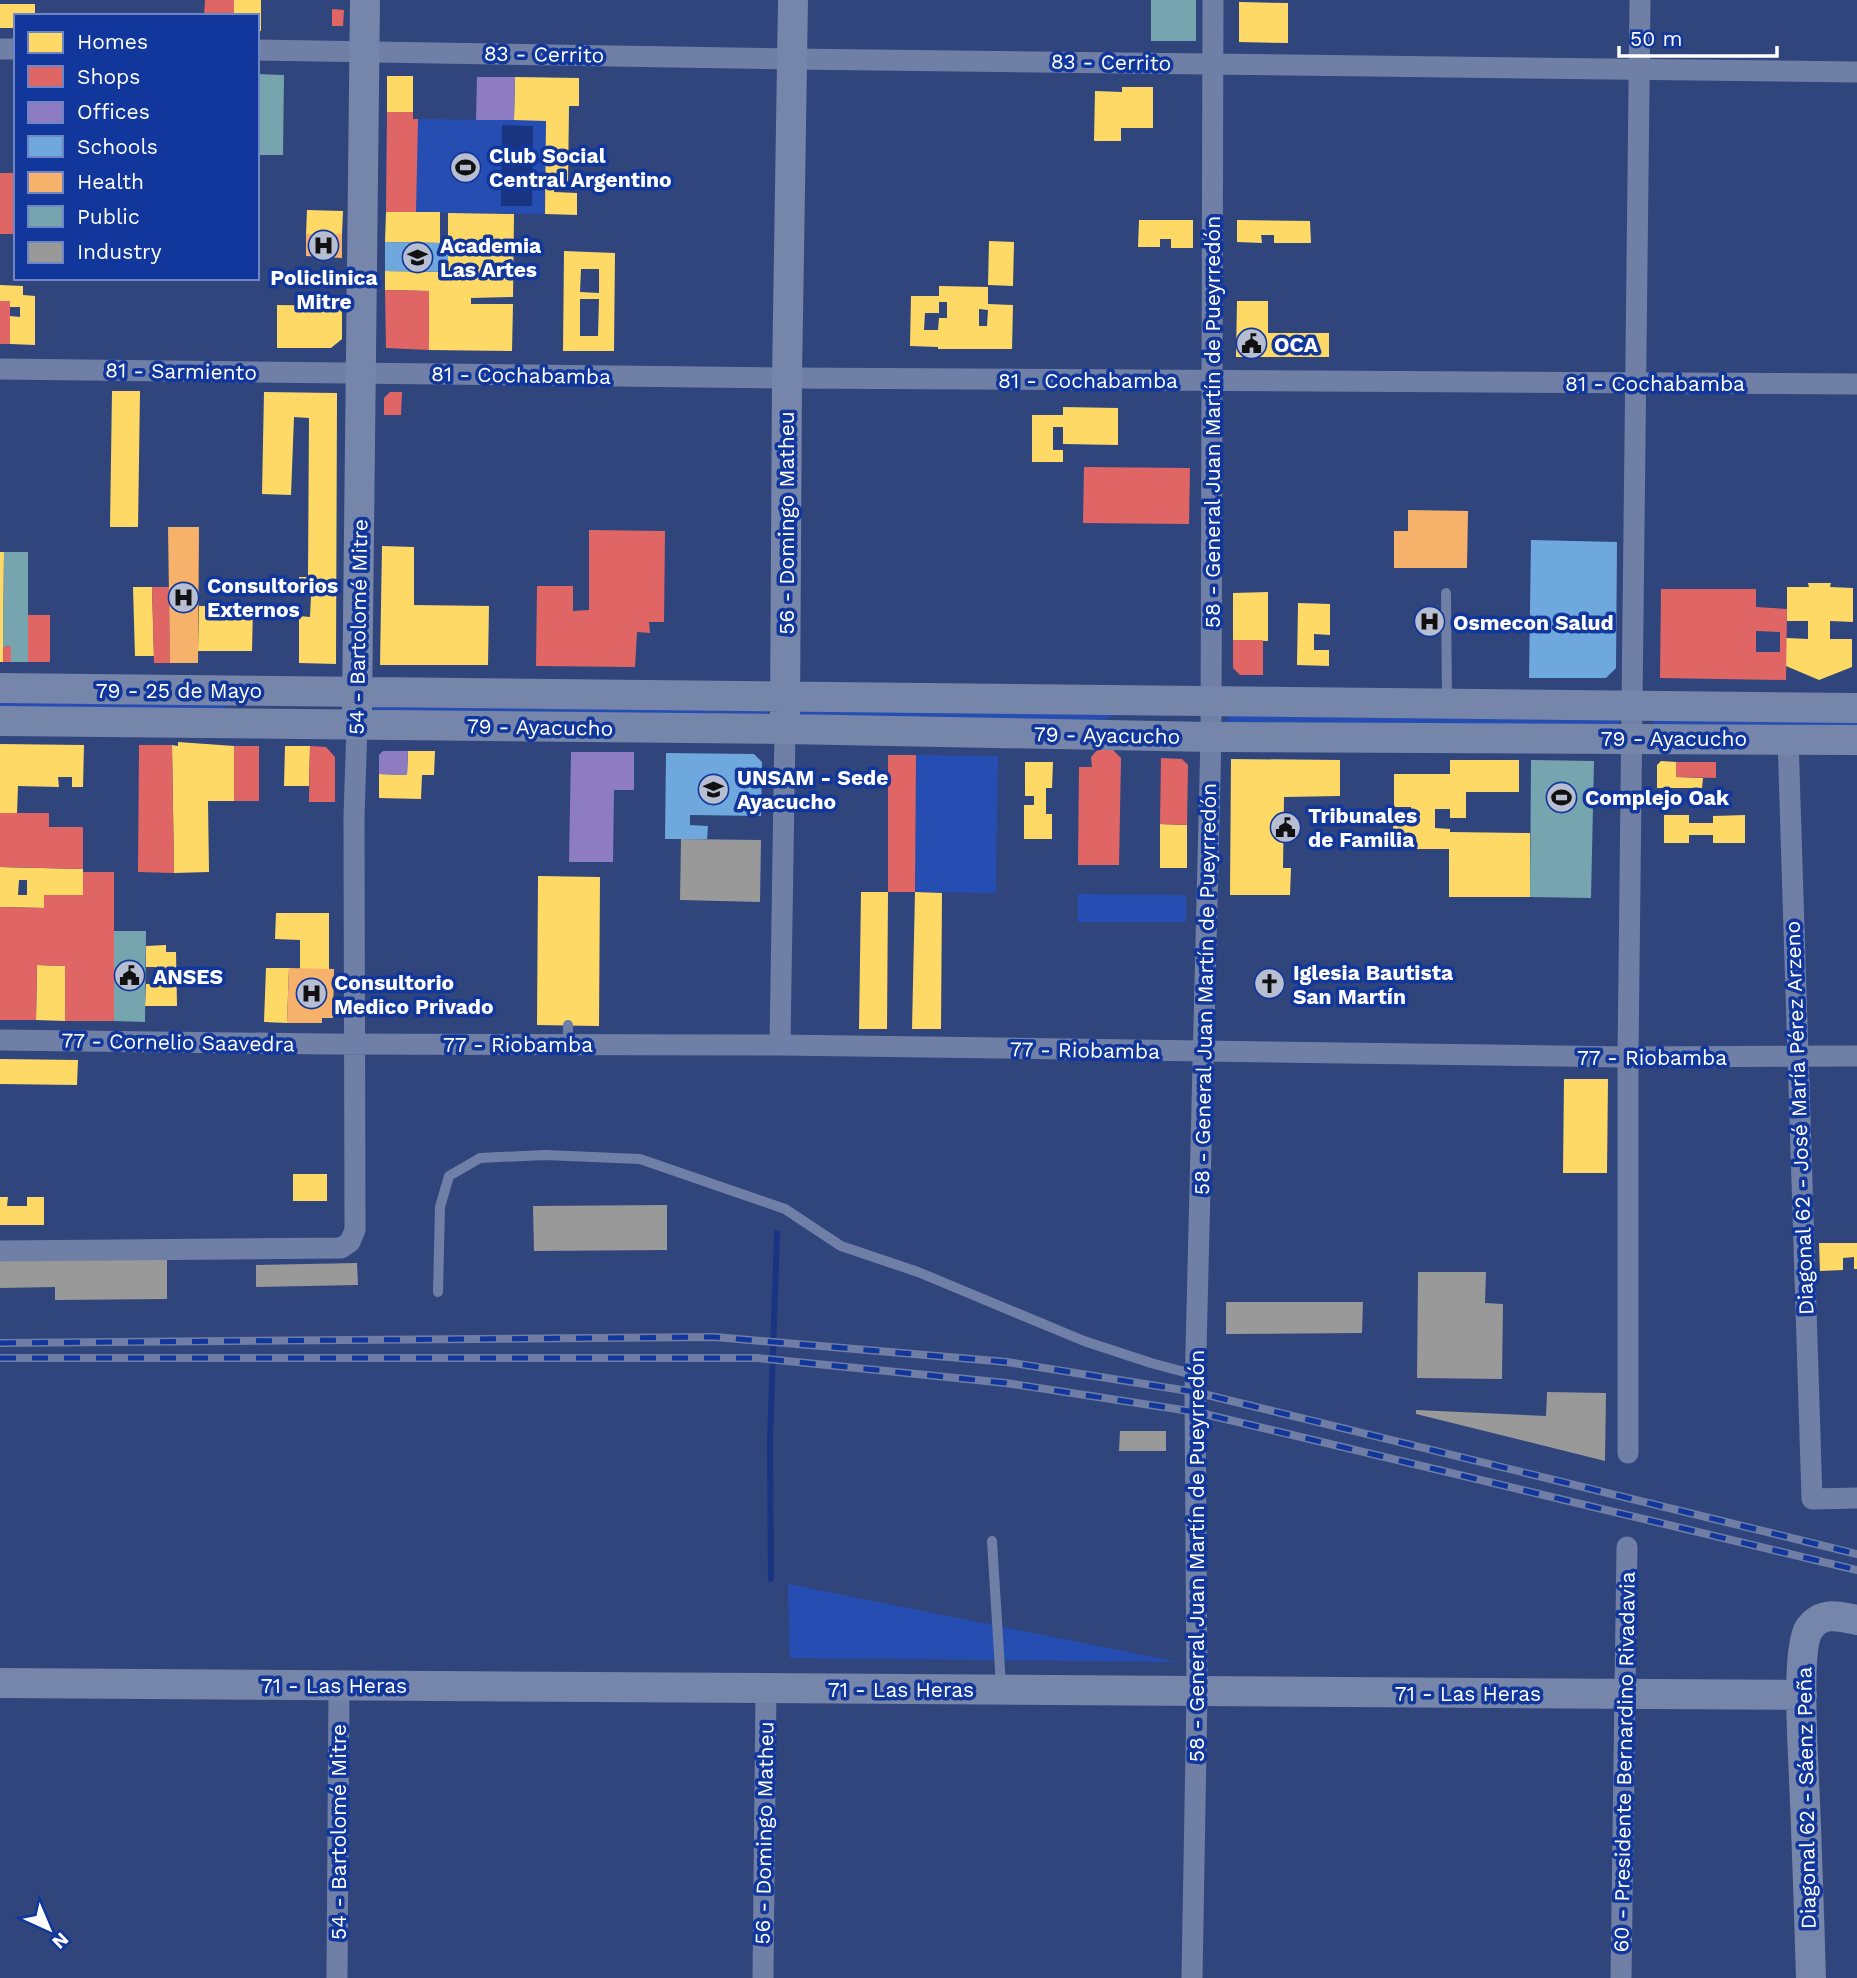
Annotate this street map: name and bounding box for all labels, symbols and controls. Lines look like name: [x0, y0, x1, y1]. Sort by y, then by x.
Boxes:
legend: [14, 14, 259, 280]
scale bar: [1619, 14, 1776, 58]
text: 50 m: [1630, 26, 1682, 51]
text: Homes: [77, 29, 148, 54]
street label: 83 - Cerrito: [484, 40, 604, 68]
street label: 83 - Cerrito: [1051, 48, 1171, 76]
text: Shops: [77, 64, 140, 89]
text: Offices: [77, 99, 150, 124]
text: Schools: [77, 134, 158, 159]
place label: Club Social Central Argentino: [489, 143, 672, 192]
sports icon: Club Social Central Argentino: [449, 150, 483, 184]
text: Health: [77, 169, 144, 194]
text: Public: [77, 204, 140, 229]
street label: 58 - General Juan Martín de Pueyrredón: [1200, 216, 1225, 628]
hospital icon: Policlinica Mitre: [307, 228, 341, 262]
place label: Academia Las Artes: [440, 233, 542, 282]
text: Industry: [77, 239, 162, 264]
school or university icon: Academia Las Artes: [400, 240, 434, 274]
place label: Policlinica Mitre: [270, 265, 379, 314]
public building icon: OCA: [1234, 327, 1268, 361]
place label: OCA: [1274, 332, 1319, 357]
street label: 81 - Sarmiento: [105, 357, 257, 385]
street label: 81 - Cochabamba: [431, 361, 611, 389]
street label: 81 - Cochabamba: [998, 368, 1178, 393]
street label: 81 - Cochabamba: [1565, 371, 1745, 396]
street label: 56 - Domingo Matheu: [774, 411, 799, 635]
street label: 54 - Bartolomé Mitre: [344, 519, 372, 735]
place label: Consultorios Externos: [207, 573, 338, 622]
hospital icon: Consultorios Externos: [167, 580, 201, 614]
hospital icon: Osmecon Salud: [1413, 605, 1447, 639]
place label: Osmecon Salud: [1453, 610, 1614, 635]
street label: 79 - 25 de Mayo: [96, 678, 262, 703]
street label: 79 - Ayacucho: [467, 713, 613, 741]
street label: 79 - Ayacucho: [1034, 721, 1180, 749]
street label: 79 - Ayacucho: [1601, 726, 1747, 751]
place label: UNSAM - Sede Ayacucho: [737, 765, 888, 814]
school or university icon: UNSAM - Sede Ayacucho: [697, 772, 731, 806]
sports icon: Complejo Oak: [1545, 780, 1579, 814]
street label: 58 - General Juan Martín de Pueyrredón: [1189, 783, 1221, 1195]
place label: Complejo Oak: [1585, 785, 1730, 810]
place label: Tribunales de Familia: [1308, 803, 1417, 852]
public building icon: Tribunales de Familia: [1268, 810, 1302, 844]
street label: Diagonal 62 - José María Pérez Arzeno: [1780, 920, 1818, 1316]
public building icon: ANSES: [113, 959, 147, 993]
place label: Iglesia Bautista San Martín: [1293, 960, 1454, 1009]
place label: ANSES: [153, 964, 223, 989]
church icon: Iglesia Bautista San Martín: [1253, 967, 1287, 1001]
place label: Consultorio Medico Privado: [334, 970, 494, 1019]
hospital icon: Consultorio Medico Privado: [294, 977, 328, 1011]
street label: 77 - Cornelio Saavedra: [61, 1027, 295, 1057]
street label: 77 - Riobamba: [443, 1032, 593, 1057]
street label: 77 - Riobamba: [1010, 1036, 1160, 1064]
street label: 77 - Riobamba: [1577, 1045, 1727, 1070]
street label: 58 - General Juan Martín de Pueyrredón: [1184, 1350, 1209, 1762]
street label: 60 - Presidente Bernardino Rivadavia: [1608, 1571, 1640, 1953]
street label: Diagonal 62 - Sáenz Peña: [1791, 1667, 1821, 1929]
street label: 71 - Las Heras: [261, 1673, 407, 1698]
street label: 71 - Las Heras: [828, 1677, 974, 1702]
street label: 71 - Las Heras: [1395, 1681, 1541, 1706]
street label: 56 - Domingo Matheu: [750, 1721, 778, 1945]
street label: 54 - Bartolomé Mitre: [326, 1724, 351, 1940]
north arrow: [14, 1894, 84, 1964]
text: N: [47, 1928, 74, 1954]

